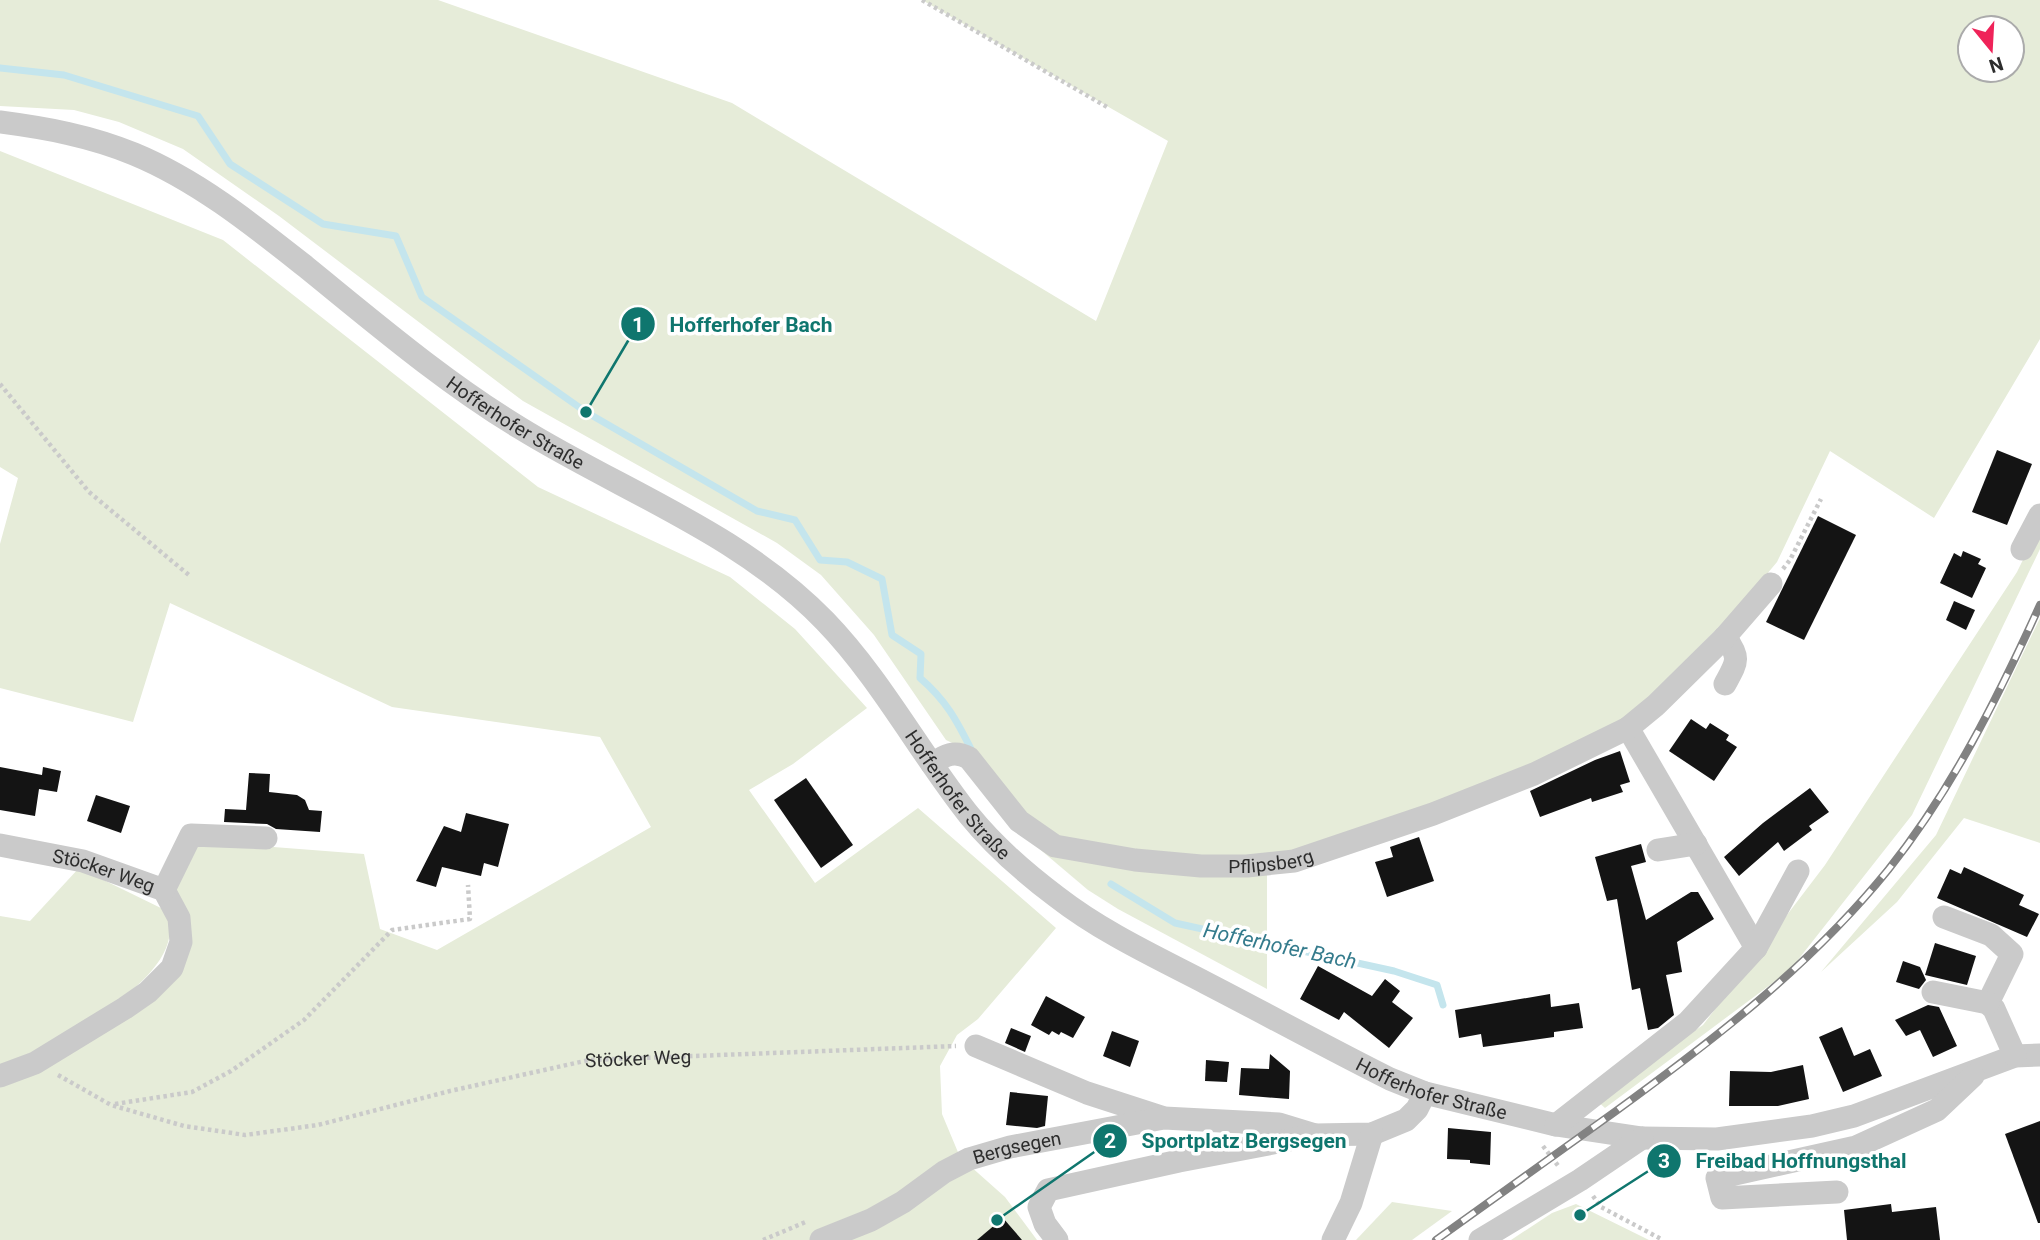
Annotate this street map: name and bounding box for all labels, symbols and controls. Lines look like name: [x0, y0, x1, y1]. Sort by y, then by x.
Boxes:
north arrow: [1956, 14, 2026, 84]
text: N: [1986, 52, 2006, 78]
callout: Hofferhofer Bach: [621, 303, 847, 345]
text: 1: [632, 313, 644, 337]
text: Hofferhofer Bach: [670, 313, 832, 337]
street label: Hofferhofer Straße: [442, 371, 588, 474]
street label: Hofferhofer Straße: [900, 726, 1015, 865]
street label: Stöcker Weg: [51, 844, 158, 898]
street label: Pflipsberg: [1228, 844, 1316, 878]
water label: Hofferhofer Bach: [1201, 918, 1359, 974]
street label: Stöcker Weg: [585, 1045, 692, 1072]
street label: Hofferhofer Straße: [1352, 1053, 1509, 1125]
callout: Sportplatz Bergsegen: [1092, 1120, 1360, 1162]
street label: Bergsegen: [970, 1127, 1063, 1169]
text: 2: [1104, 1129, 1116, 1153]
text: Sportplatz Bergsegen: [1142, 1129, 1347, 1153]
callout: Freibad Hoffnungsthal: [1646, 1140, 1920, 1182]
text: 3: [1658, 1149, 1670, 1173]
text: Freibad Hoffnungsthal: [1695, 1149, 1907, 1173]

